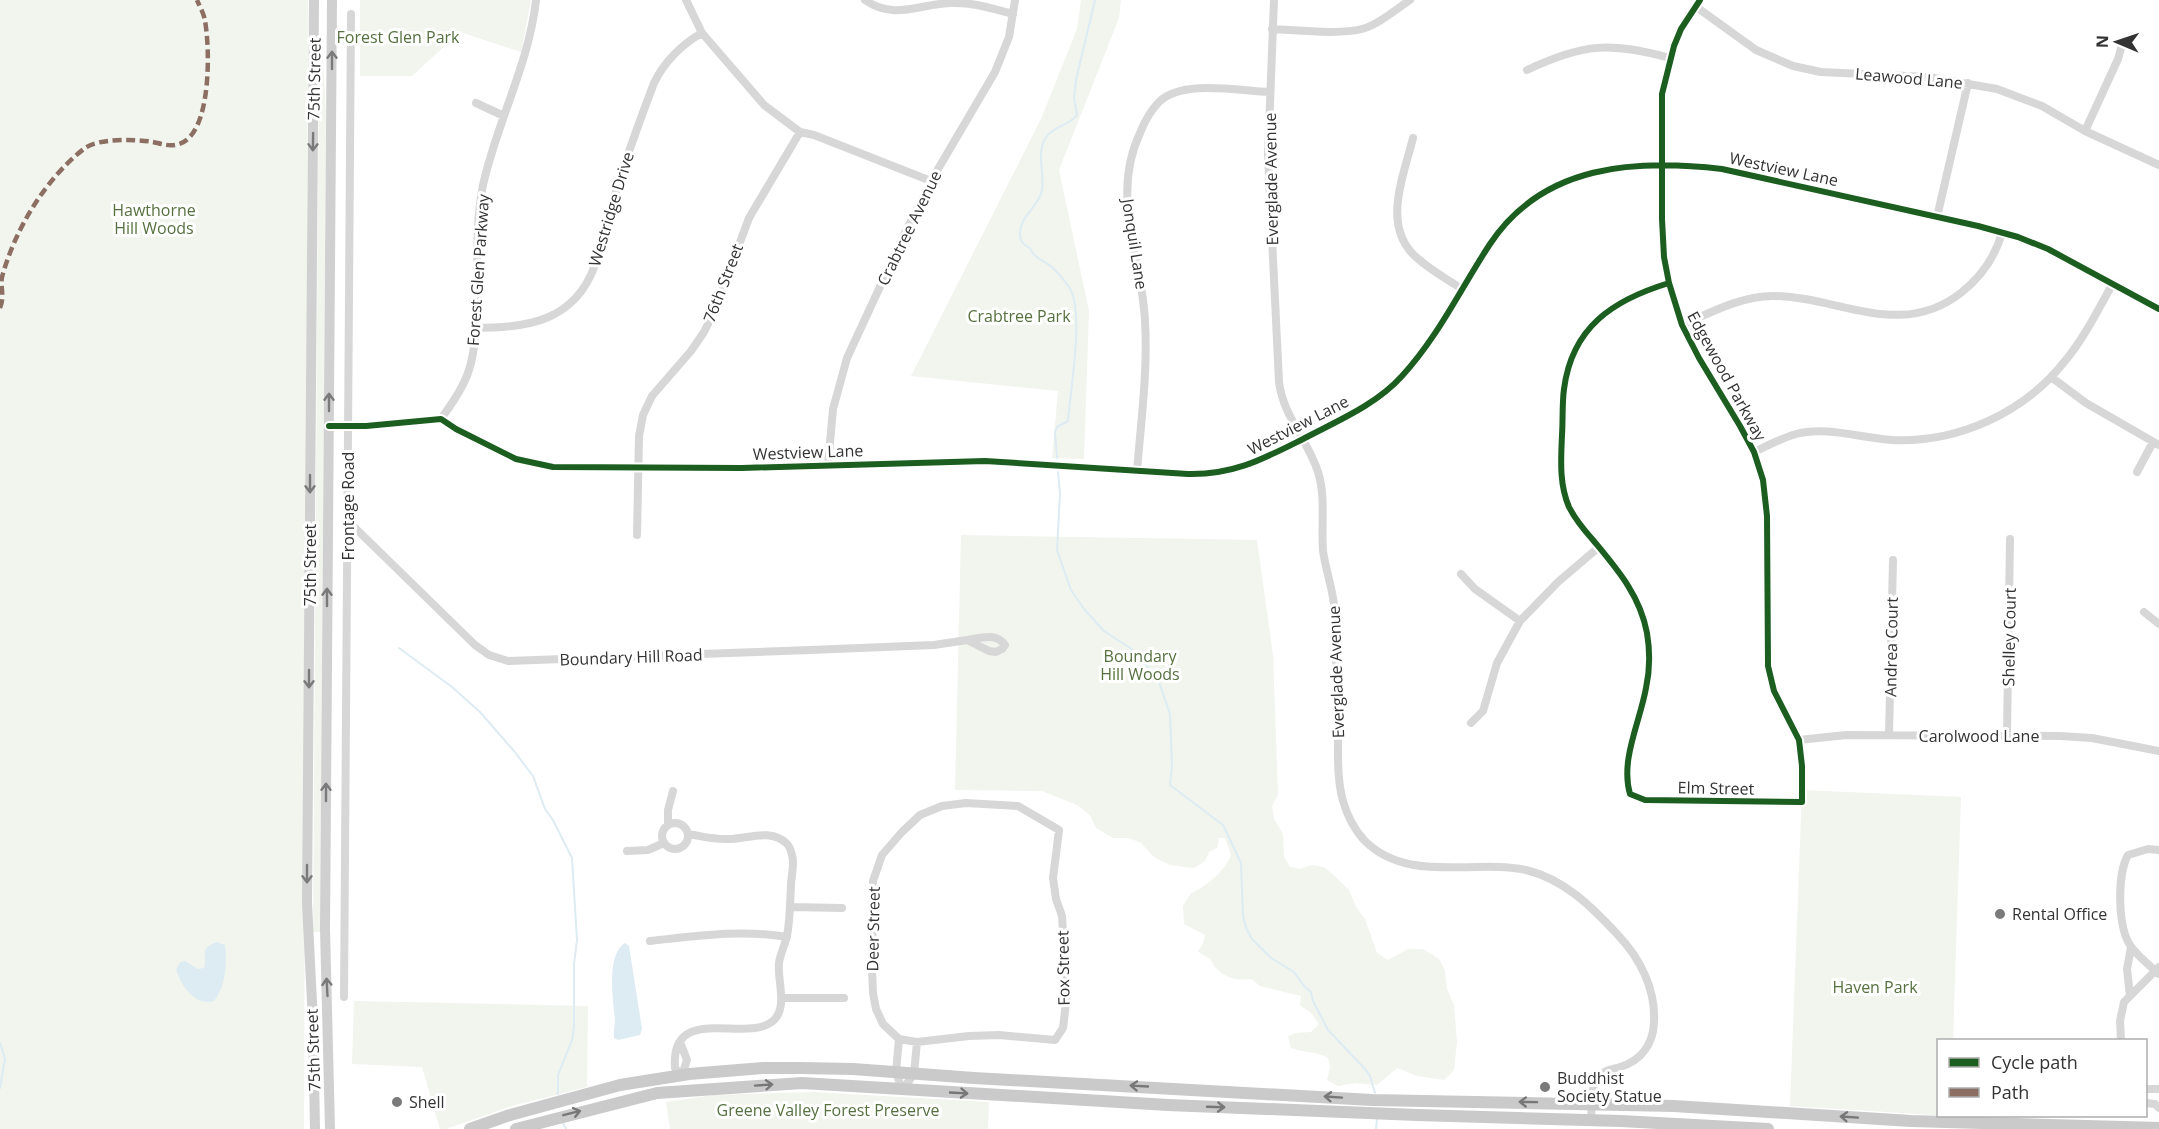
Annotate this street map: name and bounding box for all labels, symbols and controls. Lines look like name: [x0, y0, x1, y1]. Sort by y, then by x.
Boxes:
north arrow: [2087, 12, 2147, 72]
park label: Forest Glen Park: [337, 26, 460, 48]
text: N: [2091, 35, 2113, 48]
street label: 75th Street: [302, 37, 326, 121]
one-way arrow: [326, 50, 337, 70]
street label: Leawood Lane: [1854, 62, 1964, 94]
street label: Everglade Avenue: [1259, 112, 1283, 246]
one-way arrow: [307, 132, 319, 152]
street label: Westview Lane: [1728, 147, 1840, 191]
street label: Westridge Drive: [583, 149, 639, 269]
street label: Crabtree Avenue: [872, 167, 946, 289]
street label: Forest Glen Parkway: [462, 192, 494, 347]
street label: Jonquil Lane: [1117, 195, 1153, 291]
park label: Hawthorne Hill Woods: [112, 199, 196, 239]
street label: 76th Street: [698, 240, 748, 326]
park label: Crabtree Park: [967, 305, 1071, 327]
street label: Edgewood Parkway: [1682, 307, 1772, 445]
street label: Westview Lane: [1244, 390, 1352, 460]
one-way arrow: [323, 392, 335, 412]
street label: Westview Lane: [752, 439, 864, 465]
street label: Frontage Road: [337, 452, 359, 560]
one-way arrow: [304, 474, 316, 494]
street label: 75th Street: [299, 523, 321, 606]
one-way arrow: [321, 587, 333, 607]
street label: Shelley Court: [1997, 587, 2021, 686]
street label: Andrea Court: [1879, 596, 1903, 697]
street label: Everglade Avenue: [1323, 605, 1349, 739]
street label: Boundary Hill Road: [559, 644, 703, 670]
park label: Boundary Hill Woods: [1100, 645, 1180, 685]
one-way arrow: [303, 669, 315, 689]
street label: Carolwood Lane: [1919, 725, 2039, 747]
street label: Elm Street: [1678, 776, 1755, 800]
one-way arrow: [320, 782, 332, 802]
one-way arrow: [301, 864, 313, 884]
street label: Deer Street: [861, 886, 885, 972]
place label: Rental Office: [2012, 903, 2107, 925]
marker: Rental Office: [1993, 907, 2007, 921]
street label: Fox Street: [1051, 930, 1075, 1006]
park label: Haven Park: [1832, 976, 1918, 998]
one-way arrow: [321, 977, 332, 997]
street label: 75th Street: [301, 1008, 325, 1092]
legend: [1937, 1039, 2147, 1117]
text: Cycle path: [1991, 1050, 2078, 1074]
place label: Buddhist Society Statue: [1557, 1067, 1662, 1107]
one-way arrow: [754, 1080, 774, 1091]
marker: Buddhist Society Statue: [1538, 1080, 1552, 1094]
text: Path: [1991, 1080, 2029, 1104]
one-way arrow: [1129, 1081, 1149, 1092]
one-way arrow: [948, 1088, 968, 1099]
place label: Shell: [409, 1091, 445, 1113]
one-way arrow: [1324, 1092, 1344, 1103]
marker: Shell: [390, 1095, 404, 1109]
one-way arrow: [1519, 1096, 1539, 1108]
park label: Greene Valley Forest Preserve: [717, 1099, 939, 1121]
one-way arrow: [1206, 1102, 1226, 1113]
one-way arrow: [562, 1107, 581, 1119]
one-way arrow: [1839, 1111, 1859, 1122]

